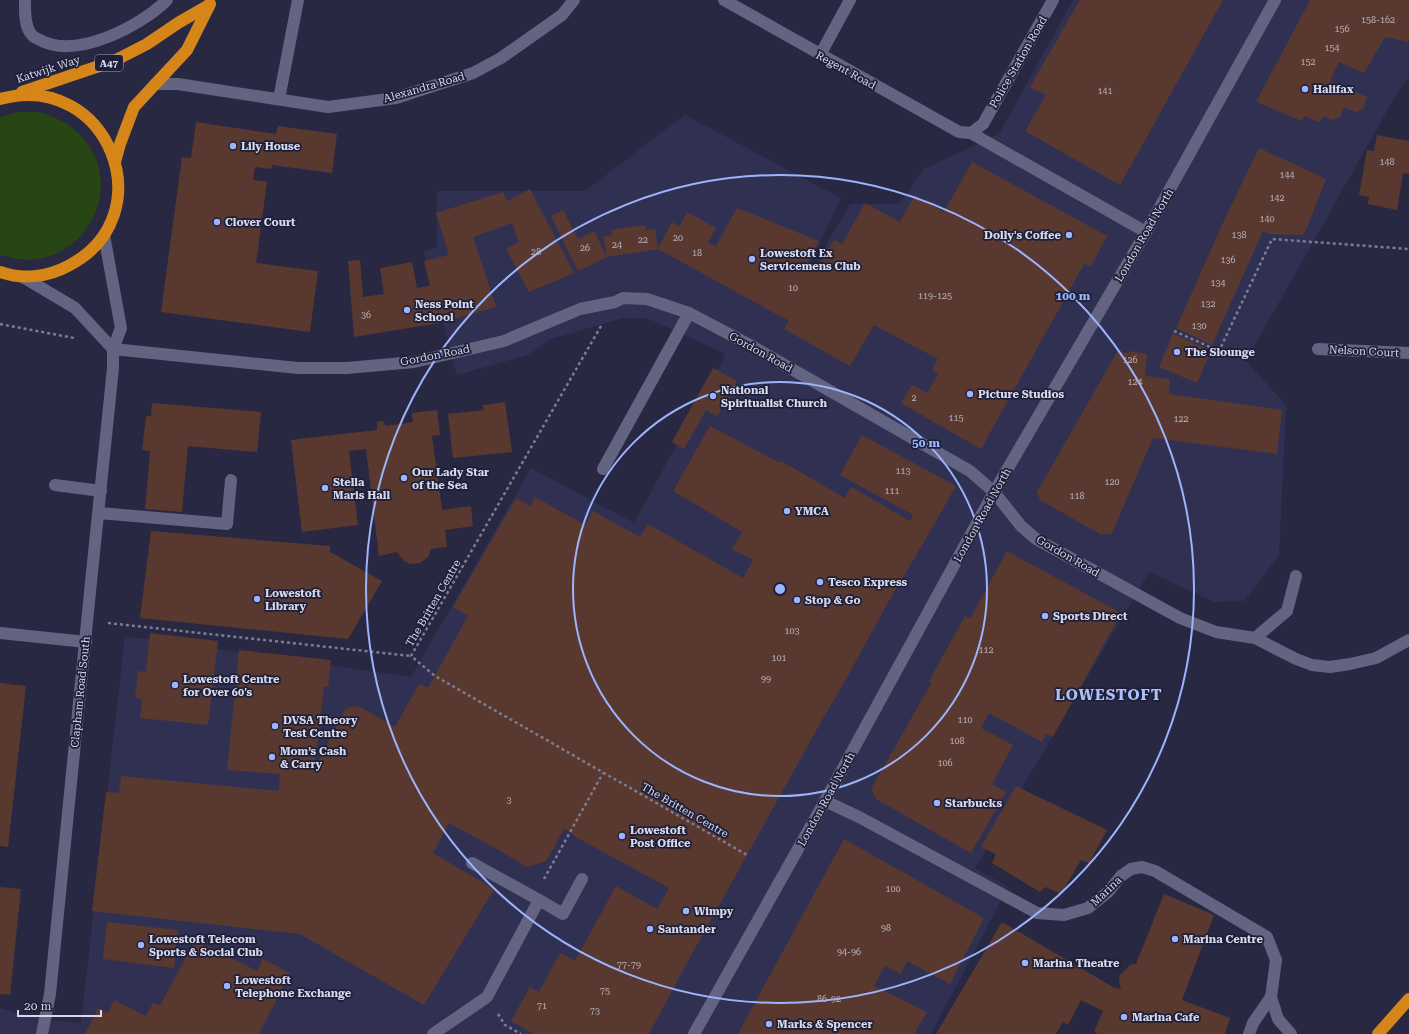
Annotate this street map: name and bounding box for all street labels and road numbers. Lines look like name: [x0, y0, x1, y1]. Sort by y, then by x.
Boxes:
street label: Police Station Road: [987, 14, 1050, 110]
street label: Regent Road: [814, 49, 878, 92]
street label: Katwijk Way: [15, 53, 82, 86]
road number: A47: [95, 55, 123, 71]
street label: Alexandra Road: [382, 70, 466, 105]
street label: London Road North: [1112, 186, 1176, 284]
street label: Gordon Road: [727, 330, 795, 375]
street label: Gordon Road: [399, 342, 471, 369]
street label: Nelson Court: [1329, 343, 1399, 360]
street label: London Road North: [951, 466, 1014, 565]
street label: Gordon Road: [1034, 533, 1102, 580]
street label: The Britten Centre: [403, 557, 464, 649]
street label: Clapham Road South: [68, 636, 93, 748]
street label: London Road North: [795, 750, 858, 849]
street label: The Britten Centre: [639, 780, 731, 841]
street label: Marina: [1088, 874, 1124, 909]

